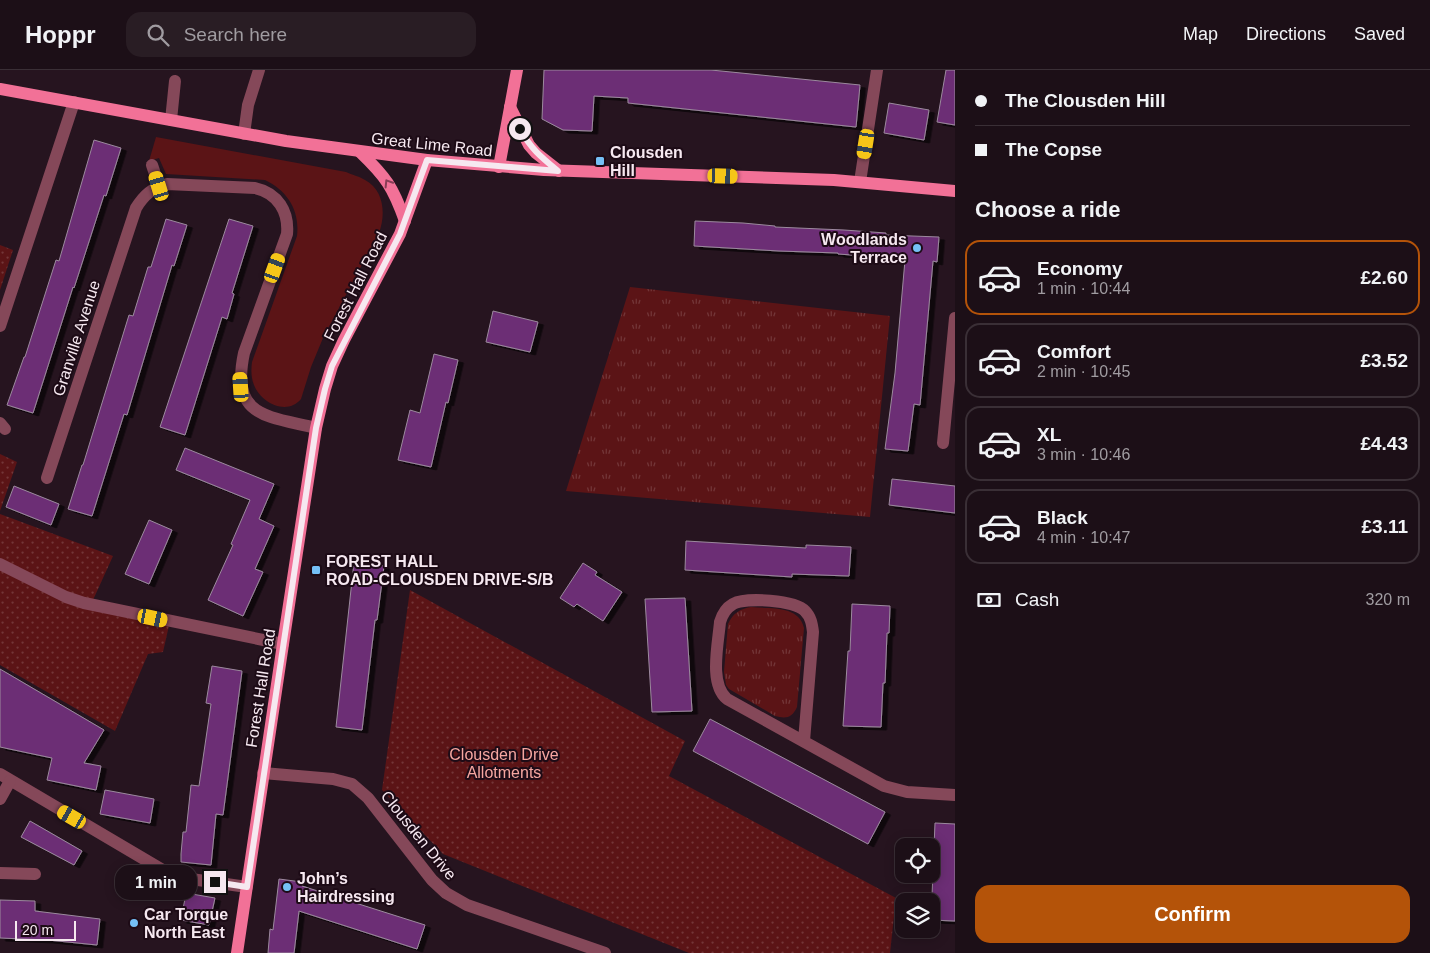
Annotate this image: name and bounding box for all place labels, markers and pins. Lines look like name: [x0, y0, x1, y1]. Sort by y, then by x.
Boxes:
place label: Clousden Hill: [610, 144, 683, 179]
marker: Clousden Hill: [594, 155, 606, 167]
place label: Woodlands Terrace: [821, 231, 907, 266]
marker: Woodlands Terrace: [911, 242, 923, 254]
place label: FOREST HALL ROAD-CLOUSDEN DRIVE-S/B: [326, 553, 554, 588]
marker: FOREST HALL ROAD-CLOUSDEN DRIVE-S/B: [310, 564, 322, 576]
place label: John’s Hairdressing: [297, 870, 395, 905]
marker: John’s Hairdressing: [281, 881, 293, 893]
place label: Car Torque North East: [144, 906, 228, 941]
marker: Car Torque North East: [128, 917, 140, 929]

